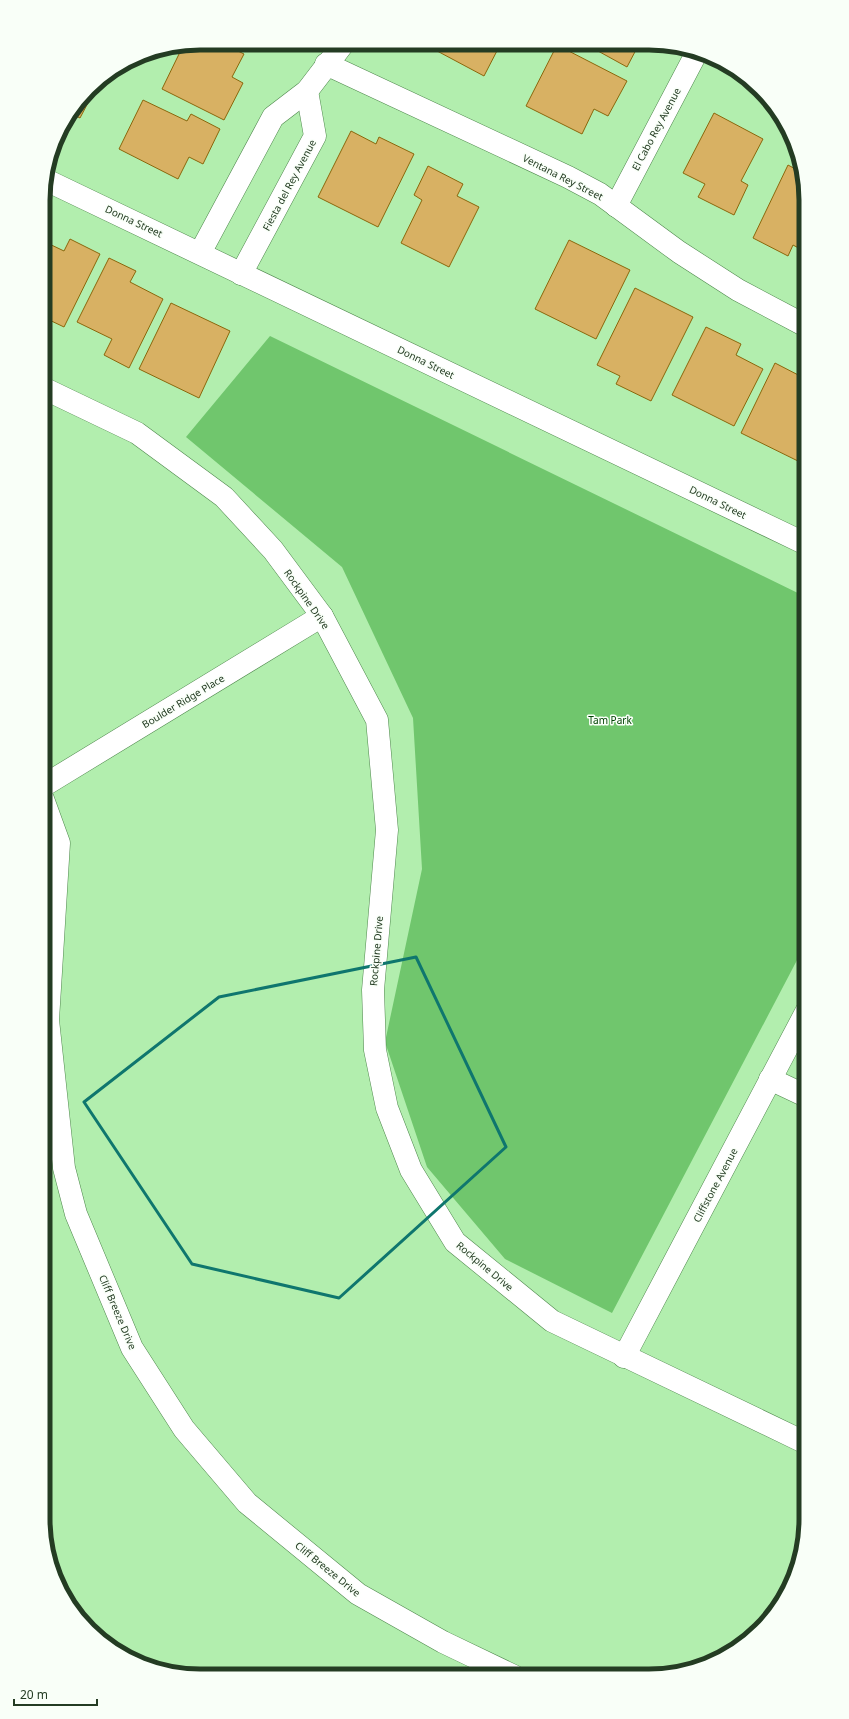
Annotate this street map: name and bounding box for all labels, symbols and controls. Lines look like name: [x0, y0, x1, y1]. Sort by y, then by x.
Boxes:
street label: El Cabo Rey Avenue: [628, 85, 684, 173]
street label: Fiesta del Rey Avenue: [259, 137, 319, 233]
street label: Ventana Rey Street: [520, 151, 606, 204]
street label: Donna Street: [103, 202, 165, 241]
street label: Donna Street: [395, 342, 457, 382]
street label: Donna Street: [687, 482, 749, 522]
street label: Rockpine Drive: [281, 566, 333, 632]
street label: Boulder Ridge Place: [139, 671, 227, 731]
park label: Tam Park: [588, 713, 632, 727]
street label: Rockpine Drive: [366, 915, 386, 987]
street label: Cliffstone Avenue: [689, 1145, 741, 1225]
street label: Rockpine Drive: [454, 1238, 517, 1294]
street label: Cliff Breeze Drive: [96, 1272, 140, 1352]
street label: Cliff Breeze Drive: [292, 1538, 364, 1600]
scale bar: [14, 1681, 97, 1707]
text: 20 m: [20, 1686, 48, 1703]

